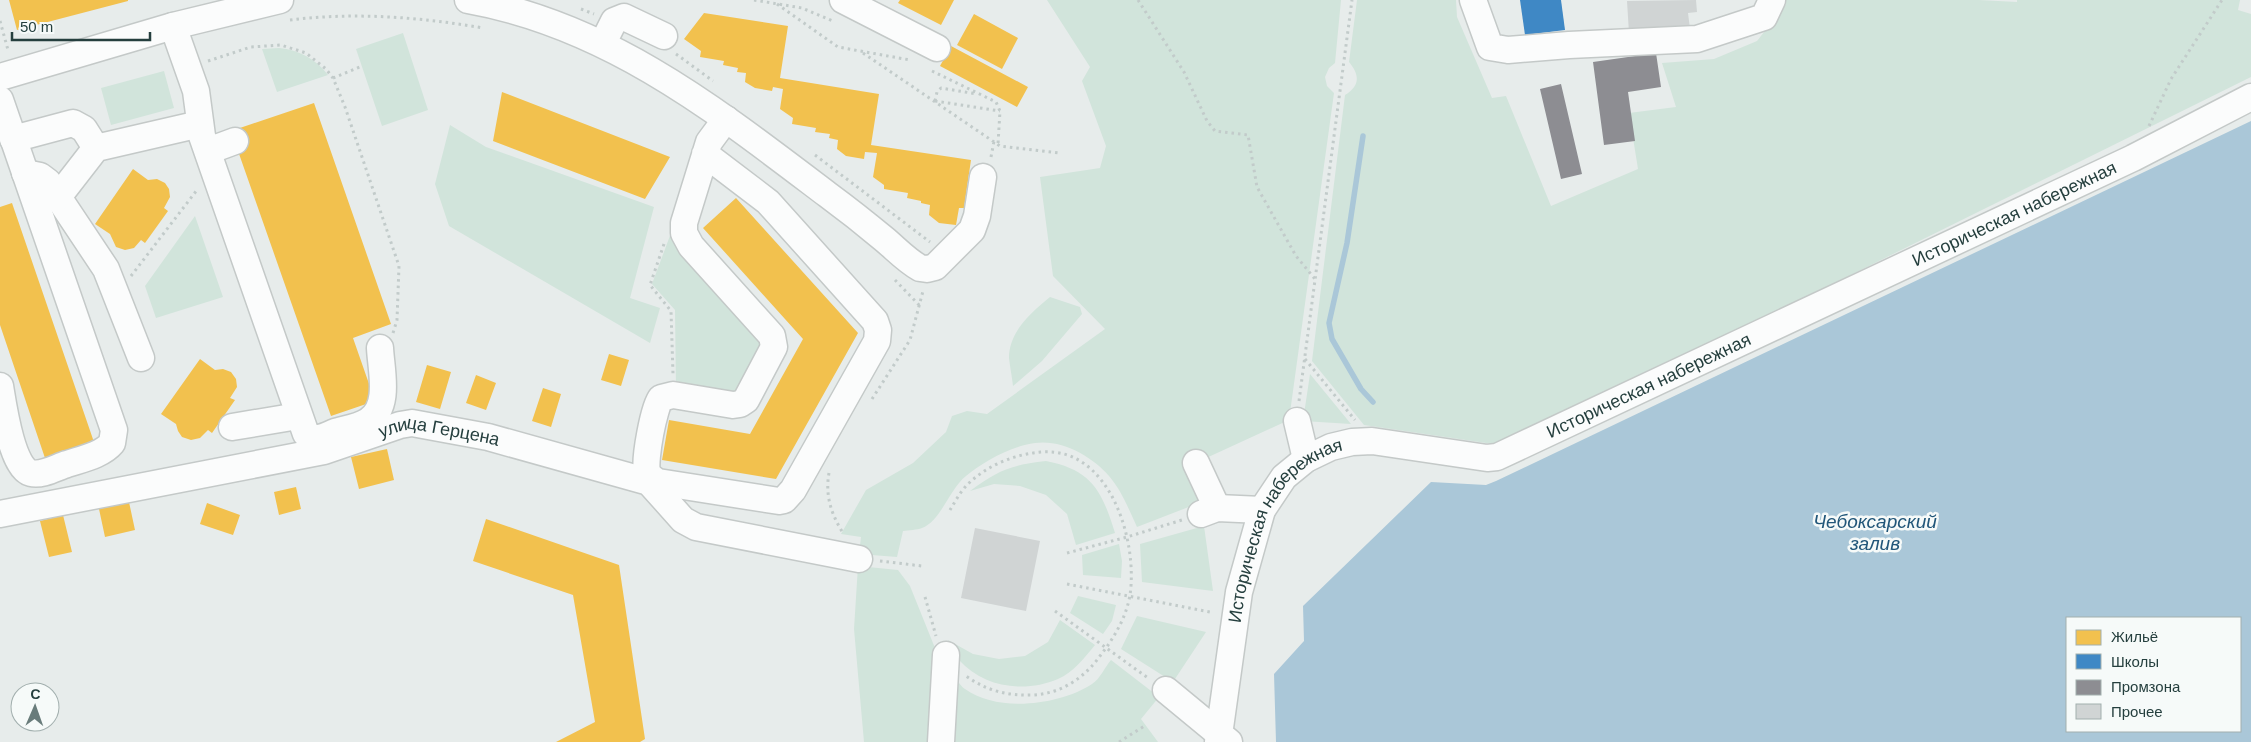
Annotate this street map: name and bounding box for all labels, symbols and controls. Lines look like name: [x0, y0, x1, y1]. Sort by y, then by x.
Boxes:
scale bar: [12, 10, 150, 42]
text: 50 m: [20, 18, 53, 35]
street label: Историческая набережная: [1909, 157, 2120, 270]
street label: Историческая набережная: [1543, 329, 1754, 442]
street label: улица Герцена: [376, 412, 503, 450]
street label: Историческая набережная: [1225, 435, 1344, 624]
water label: Чебоксарский залив: [1813, 511, 1937, 554]
legend: [2066, 617, 2241, 732]
text: Жильё: [2111, 628, 2158, 645]
text: Школы: [2111, 653, 2159, 670]
text: Промзона: [2111, 678, 2181, 695]
north arrow: [10, 682, 60, 732]
text: С: [30, 686, 41, 702]
text: Прочее: [2111, 703, 2163, 720]

